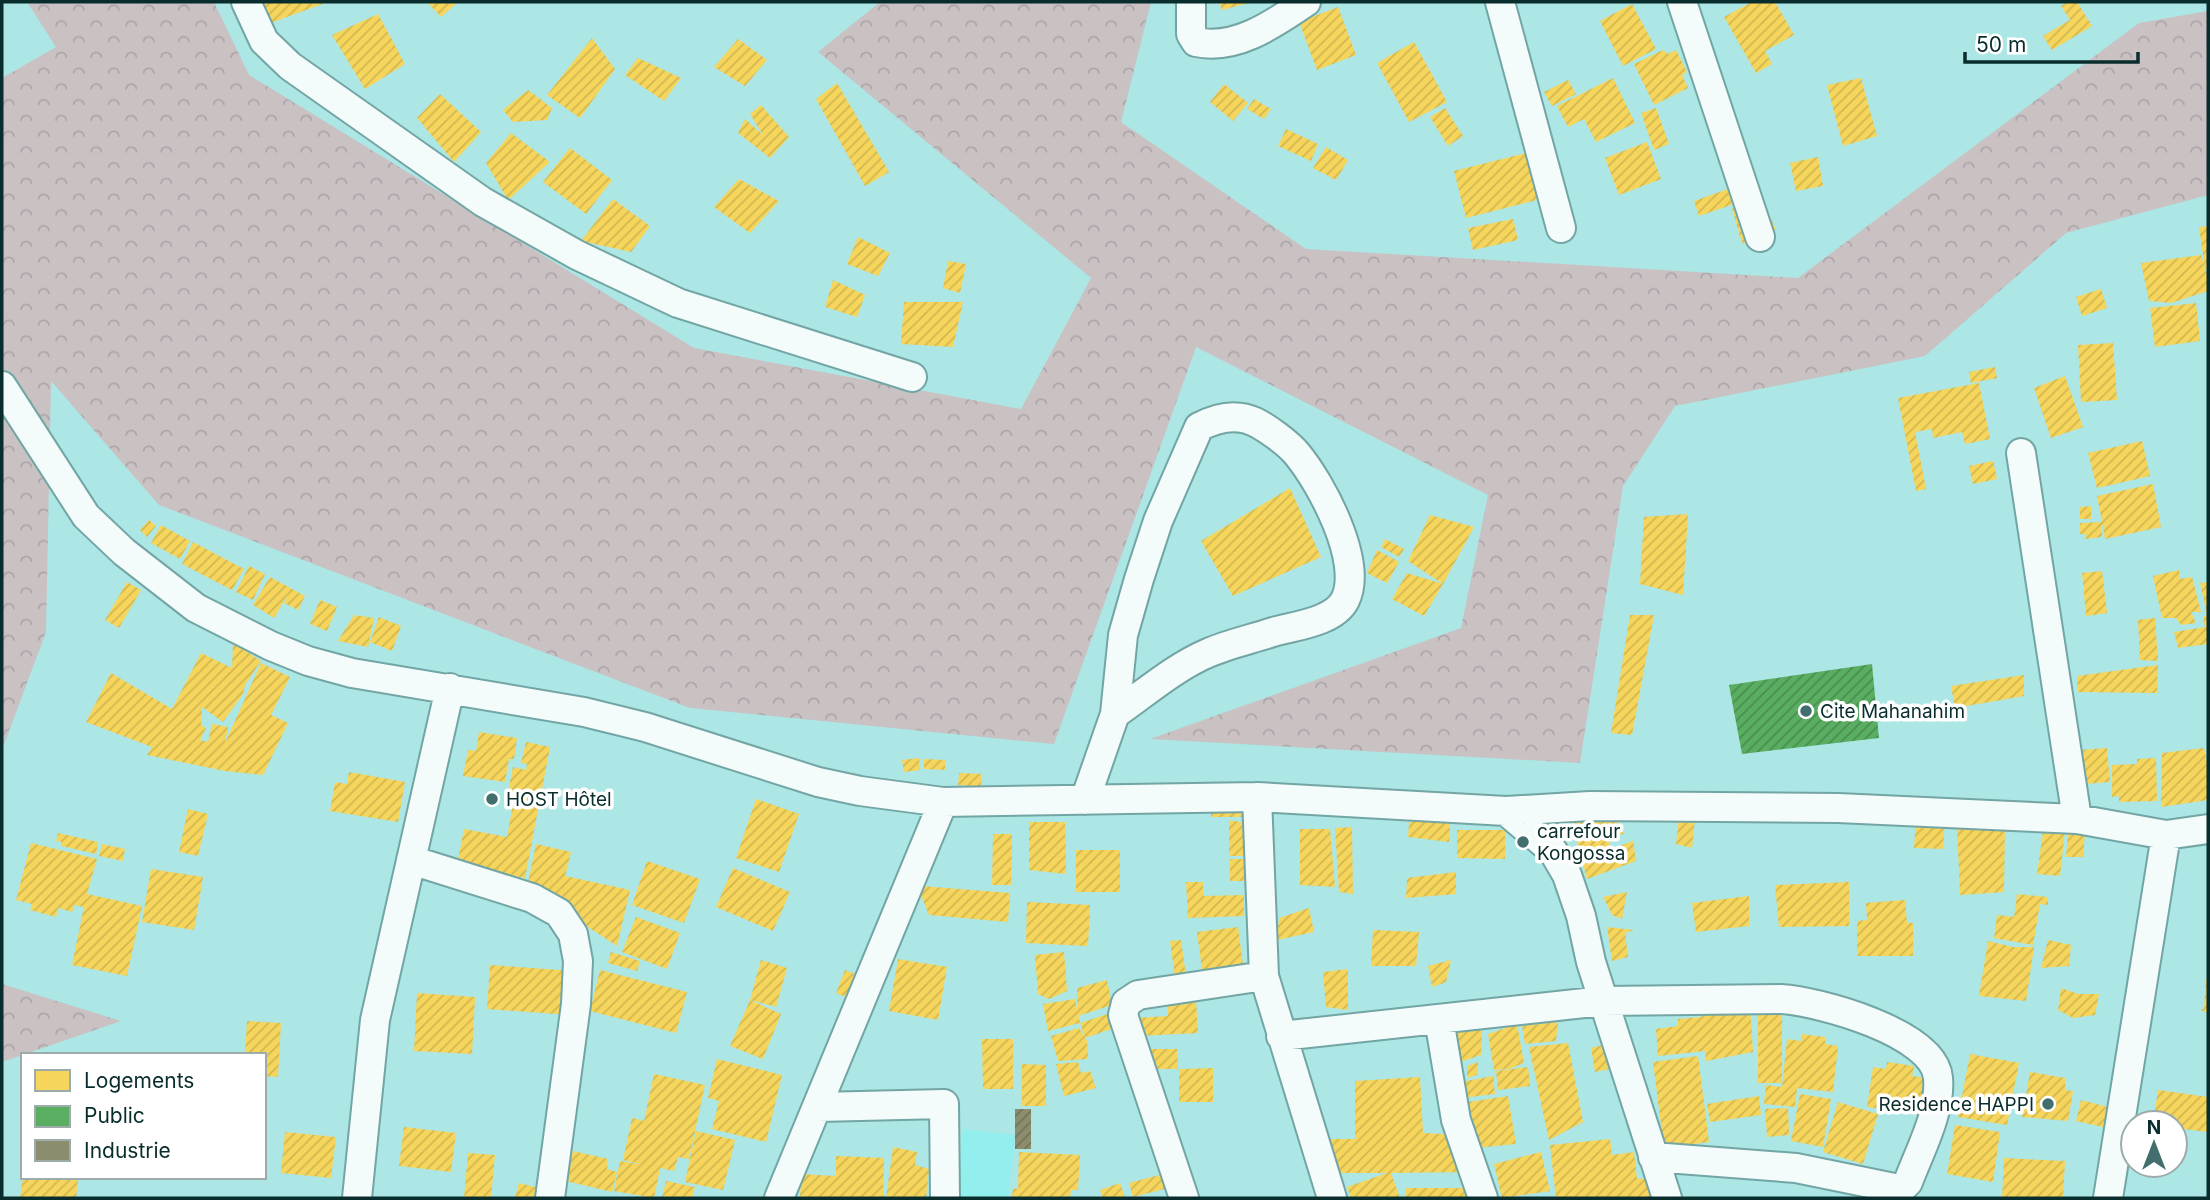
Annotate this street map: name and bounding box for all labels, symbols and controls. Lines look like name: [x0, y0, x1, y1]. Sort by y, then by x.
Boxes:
scale bar: [1965, 21, 2138, 65]
text: 50 m: [1976, 32, 2026, 57]
place label: Cite Mahanahim: [1820, 700, 1965, 723]
marker: Cite Mahanahim: [1798, 703, 1814, 719]
place label: HOST Hôtel: [506, 788, 612, 811]
marker: HOST Hôtel: [484, 791, 500, 807]
place label: carrefour Kongossa: [1537, 820, 1625, 865]
marker: carrefour Kongossa: [1515, 834, 1531, 850]
legend: [21, 1053, 266, 1179]
text: Logements: [84, 1068, 194, 1093]
place label: Residence HAPPI: [1879, 1093, 2034, 1116]
marker: Residence HAPPI: [2040, 1096, 2056, 1112]
text: Public: [84, 1103, 145, 1128]
north arrow: [2119, 1109, 2189, 1179]
text: N: [2147, 1116, 2161, 1139]
text: Industrie: [84, 1138, 171, 1163]

